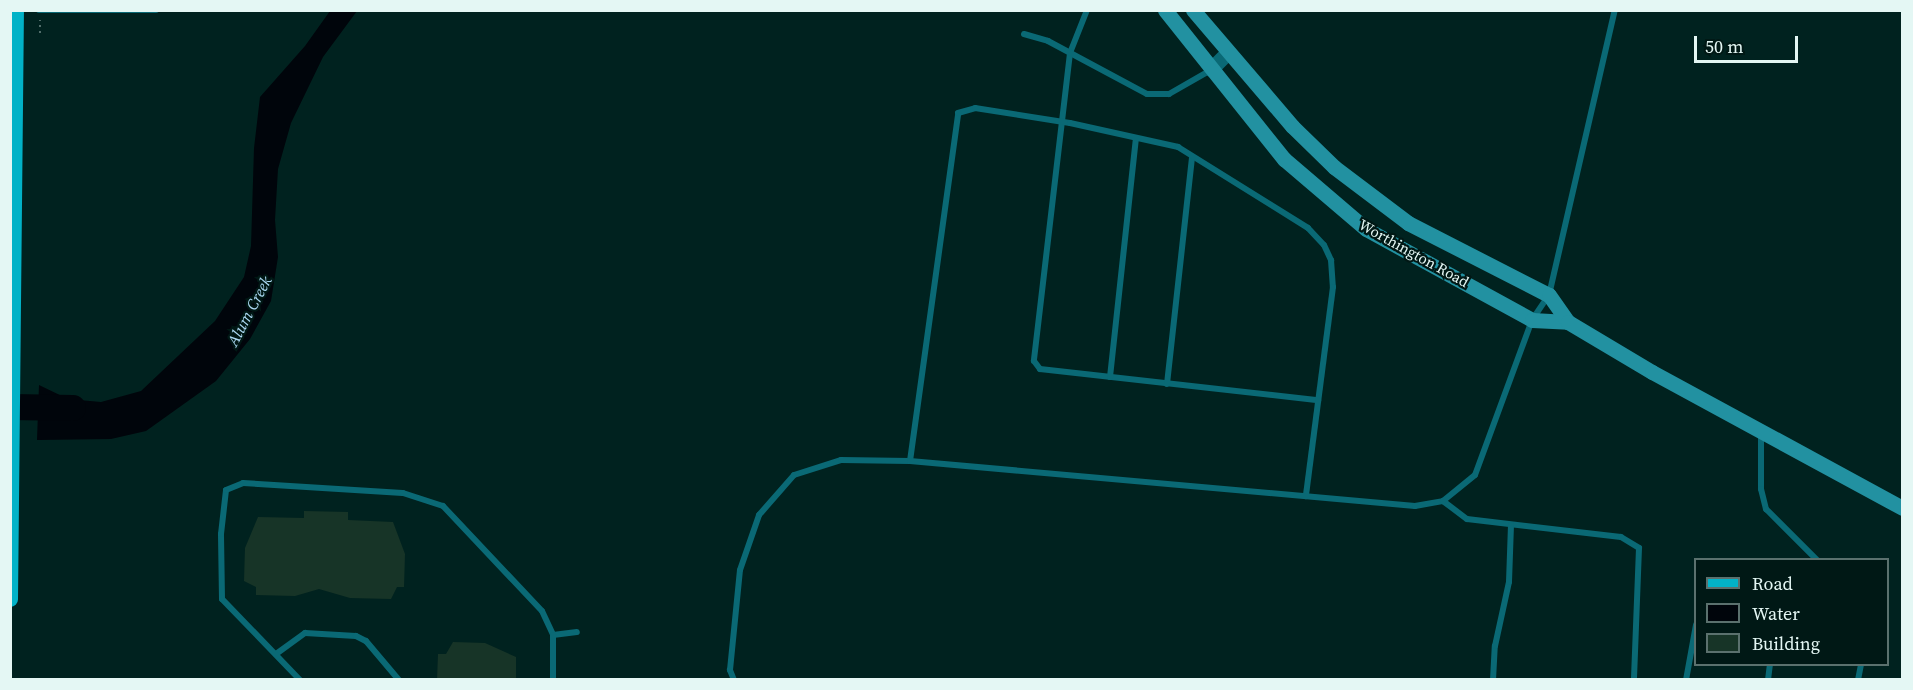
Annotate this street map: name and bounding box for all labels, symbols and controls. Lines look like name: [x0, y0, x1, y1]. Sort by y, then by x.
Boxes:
scale bar: [1697, 24, 1800, 62]
text: 50 m: [1705, 34, 1743, 59]
street label: Worthington Road: [1356, 215, 1472, 291]
water label: Alum Creek: [223, 273, 275, 349]
legend: [1694, 558, 1889, 666]
text: Road: [1752, 571, 1793, 596]
text: Water: [1752, 601, 1800, 626]
text: Building: [1752, 631, 1820, 656]

